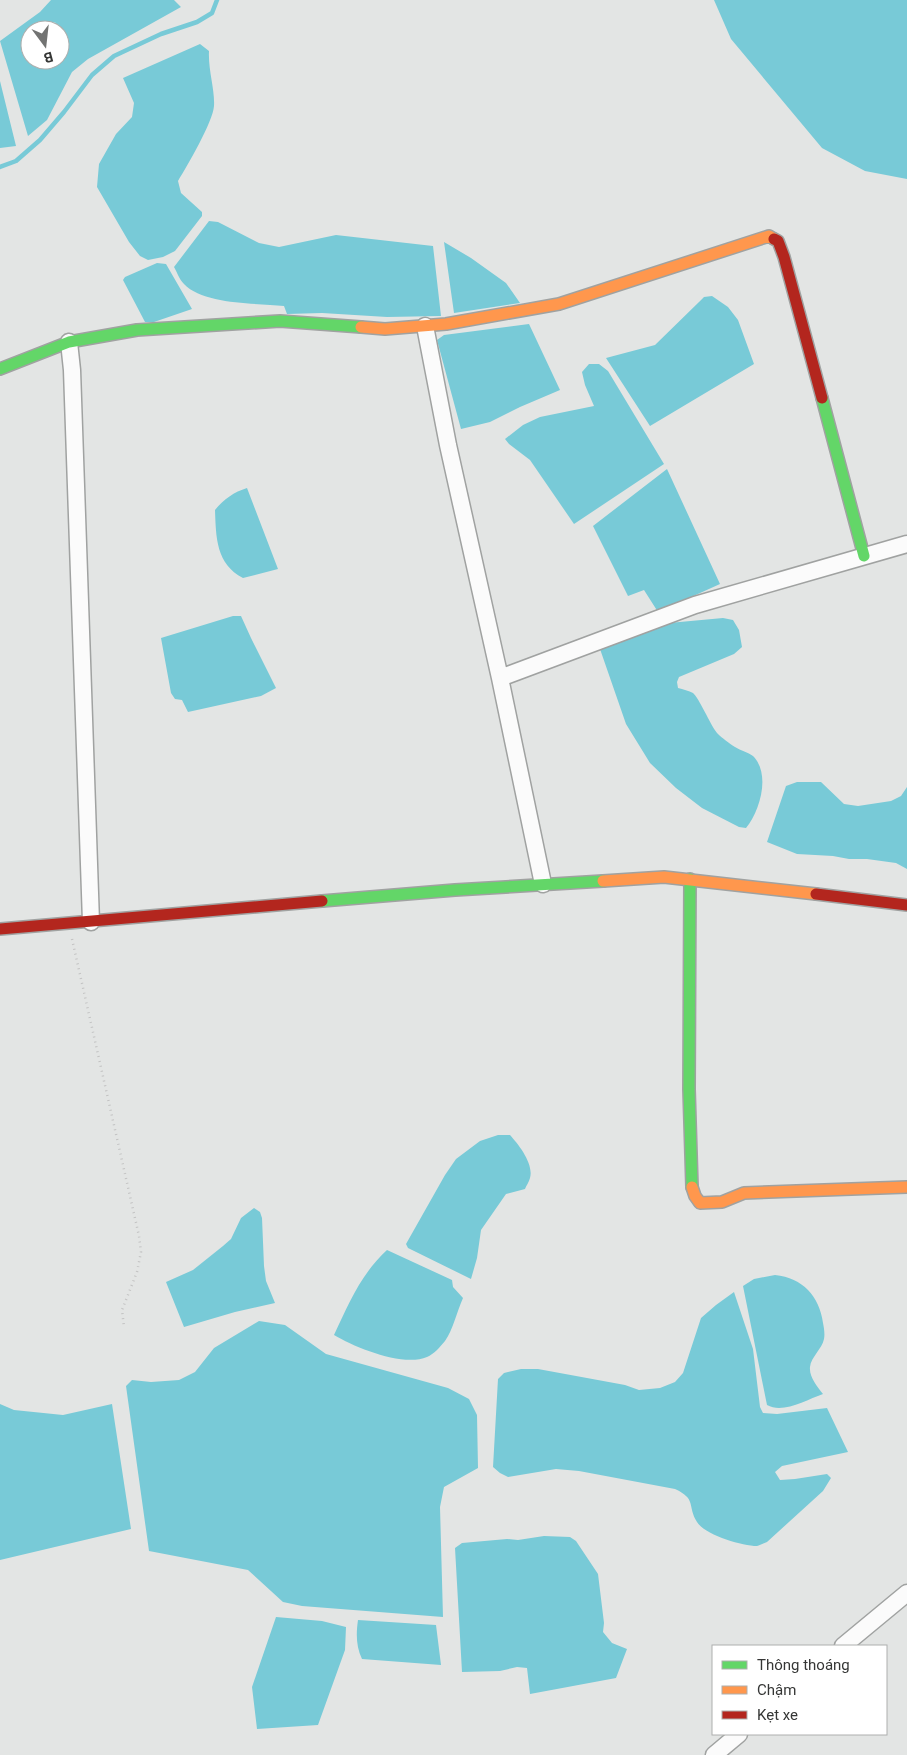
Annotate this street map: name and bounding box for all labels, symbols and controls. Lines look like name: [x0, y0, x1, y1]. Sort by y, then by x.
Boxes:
north arrow: [20, 20, 70, 70]
text: B: [42, 49, 55, 66]
legend: [712, 1645, 887, 1735]
text: Thông thoáng: [757, 1656, 850, 1674]
text: Chậm: [757, 1681, 796, 1699]
text: Kẹt xe: [757, 1706, 798, 1724]

